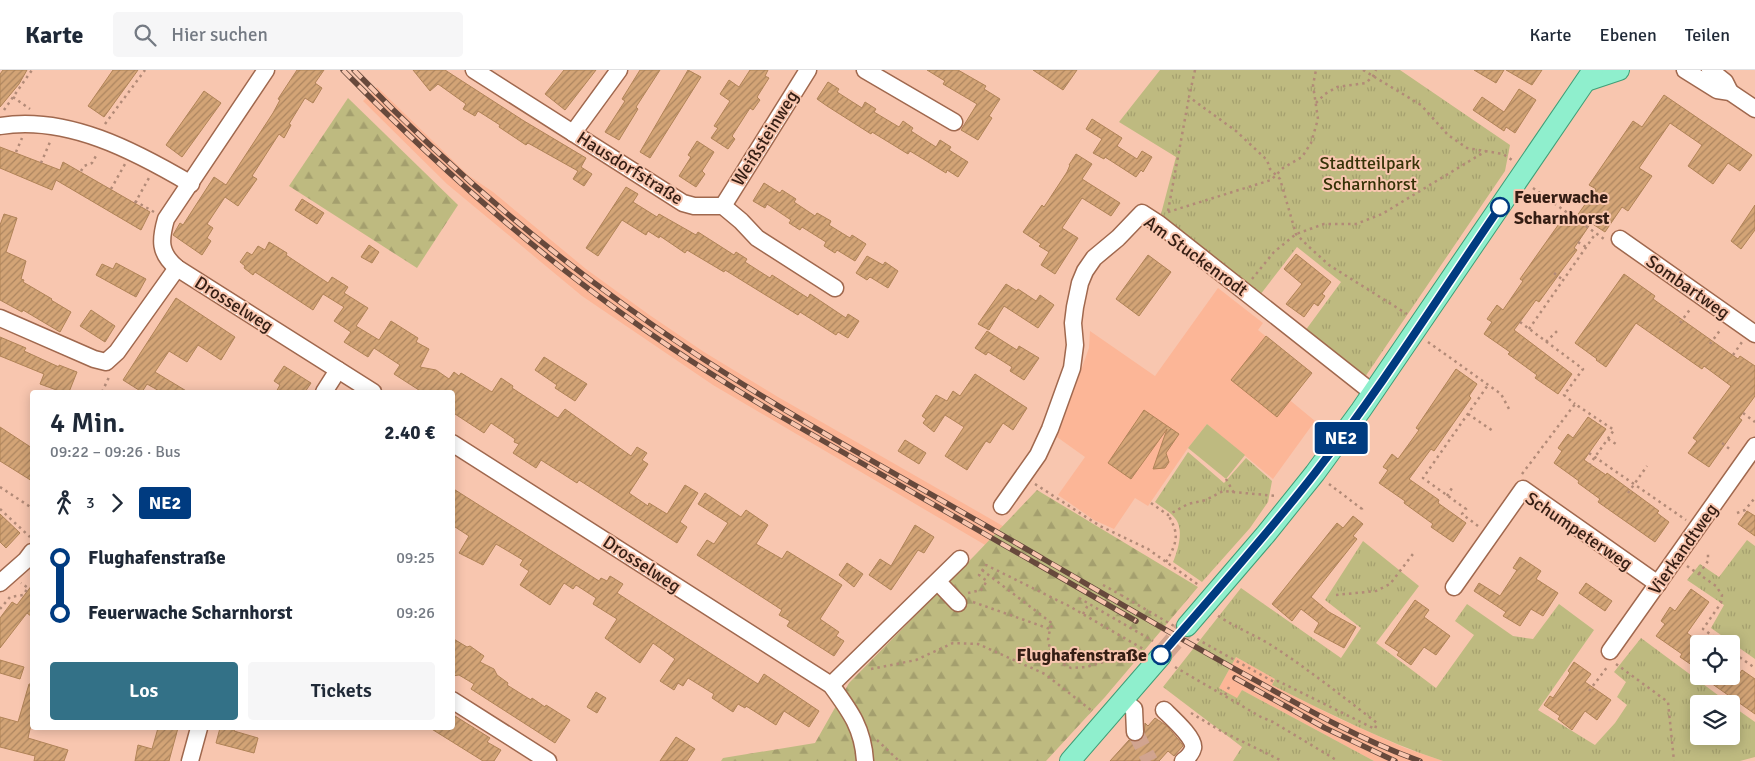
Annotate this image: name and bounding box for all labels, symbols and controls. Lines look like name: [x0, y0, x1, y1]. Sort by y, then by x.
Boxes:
search box: [113, 12, 463, 57]
text: Karte: [25, 20, 83, 50]
icon: search: [131, 21, 159, 49]
text: Hier suchen: [171, 23, 268, 47]
text: Karte: [1529, 24, 1571, 46]
text: Ebenen: [1599, 24, 1657, 46]
text: Teilen: [1685, 24, 1730, 46]
street label: Weißsteinweg: [727, 86, 803, 190]
street label: Hausdorfstraße: [573, 127, 687, 209]
park label: Stadtteilpark Scharnhorst: [1320, 152, 1420, 195]
place label: Feuerwache Scharnhorst: [1514, 186, 1610, 229]
marker: Feuerwache Scharnhorst: [1490, 197, 1510, 217]
street label: Am Stuckenrodt: [1140, 211, 1252, 301]
street label: Sombartweg: [1642, 250, 1734, 324]
street label: Drosselweg: [191, 271, 277, 337]
text: 4 Min.: [50, 406, 125, 440]
text: 2.40 €: [384, 421, 435, 445]
line badge: NE2: [1312, 422, 1370, 454]
text: NE2: [1325, 427, 1357, 449]
text: 09:22 – 09:26 · Bus: [50, 442, 181, 462]
street label: Schumpeterweg: [1521, 487, 1637, 575]
icon: walk: [50, 489, 78, 517]
icon: forward: [103, 489, 131, 517]
text: NE2: [149, 492, 181, 514]
text: 3: [86, 493, 95, 513]
street label: Vierkandtweg: [1644, 499, 1722, 599]
street label: Drosselweg: [599, 531, 685, 597]
text: Flughafenstraße: [88, 546, 226, 570]
text: 09:25: [396, 548, 435, 568]
text: Feuerwache Scharnhorst: [88, 601, 293, 625]
text: 09:26: [396, 603, 435, 623]
map controls: [1690, 635, 1740, 745]
button: locate: [1690, 635, 1740, 685]
place label: Flughafenstraße: [1017, 644, 1147, 666]
marker: Flughafenstraße: [1151, 645, 1171, 665]
button: Los: [50, 662, 238, 720]
button: Tickets: [248, 662, 435, 720]
button: layers: [1690, 695, 1740, 745]

